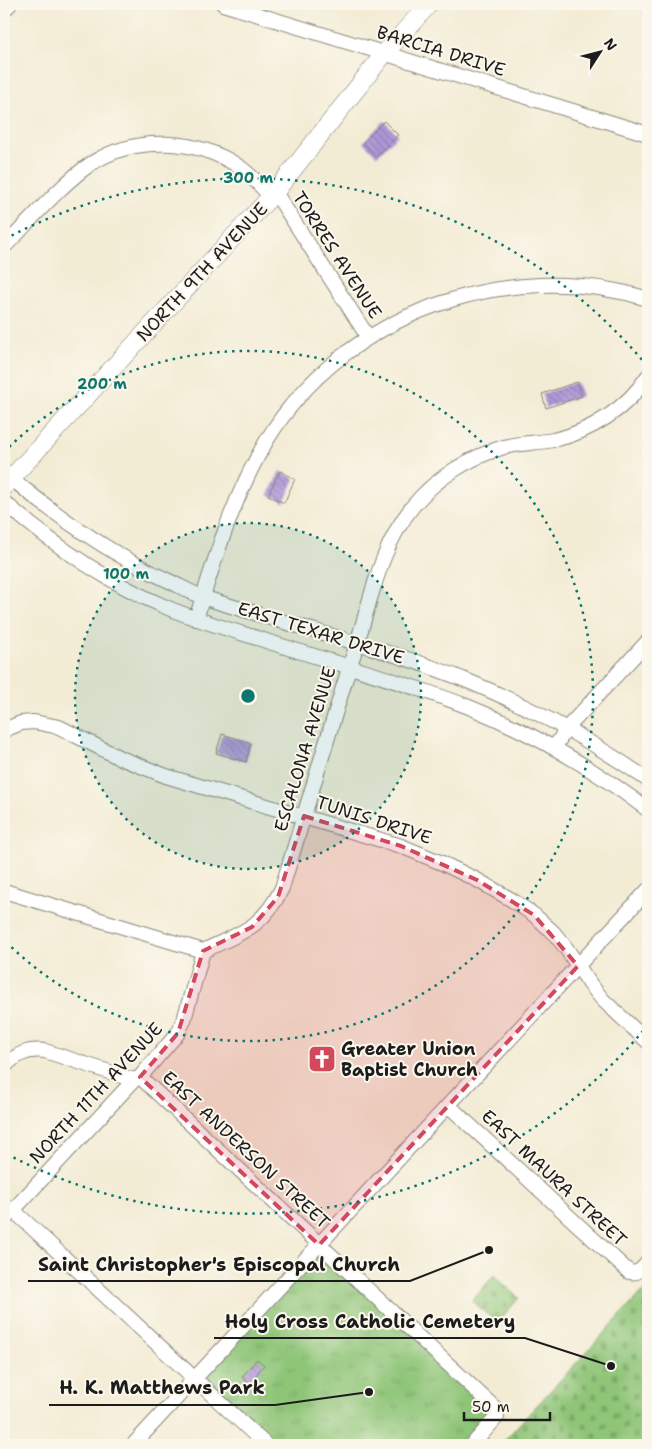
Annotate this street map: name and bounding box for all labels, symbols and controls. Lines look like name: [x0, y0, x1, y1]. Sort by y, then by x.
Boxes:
street label: BARCIA DRIVE: [374, 20, 508, 82]
north arrow: [574, 28, 624, 78]
text: N: [600, 35, 621, 54]
text: 300 m: [223, 168, 273, 188]
street label: TORRES AVENUE: [287, 187, 387, 323]
street label: NORTH 9TH AVENUE: [131, 197, 273, 347]
text: 200 m: [77, 374, 127, 394]
text: 100 m: [103, 564, 149, 584]
street label: EAST TEXAR DRIVE: [235, 596, 407, 670]
street label: ESCALONA AVENUE: [268, 663, 342, 835]
centre of rings: [239, 687, 257, 705]
street label: TUNIS DRIVE: [313, 790, 435, 850]
street label: NORTH 11TH AVENUE: [24, 1017, 168, 1169]
place label: Greater Union Baptist Church: [341, 1037, 478, 1082]
church icon: Greater Union Baptist Church: [307, 1044, 337, 1074]
street label: EAST ANDERSON STREET: [157, 1066, 335, 1234]
street label: EAST MAURA STREET: [476, 1104, 632, 1252]
callout: Saint Christopher's Episcopal Church: [28, 1247, 410, 1281]
text: Saint Christopher's Episcopal Church: [38, 1252, 400, 1277]
callout: Holy Cross Catholic Cemetery: [214, 1304, 525, 1338]
text: Holy Cross Catholic Cemetery: [225, 1309, 515, 1334]
callout: H. K. Matthews Park: [49, 1371, 275, 1405]
text: H. K. Matthews Park: [59, 1375, 265, 1400]
scale bar: [464, 1389, 551, 1421]
text: 50 m: [472, 1397, 510, 1417]

